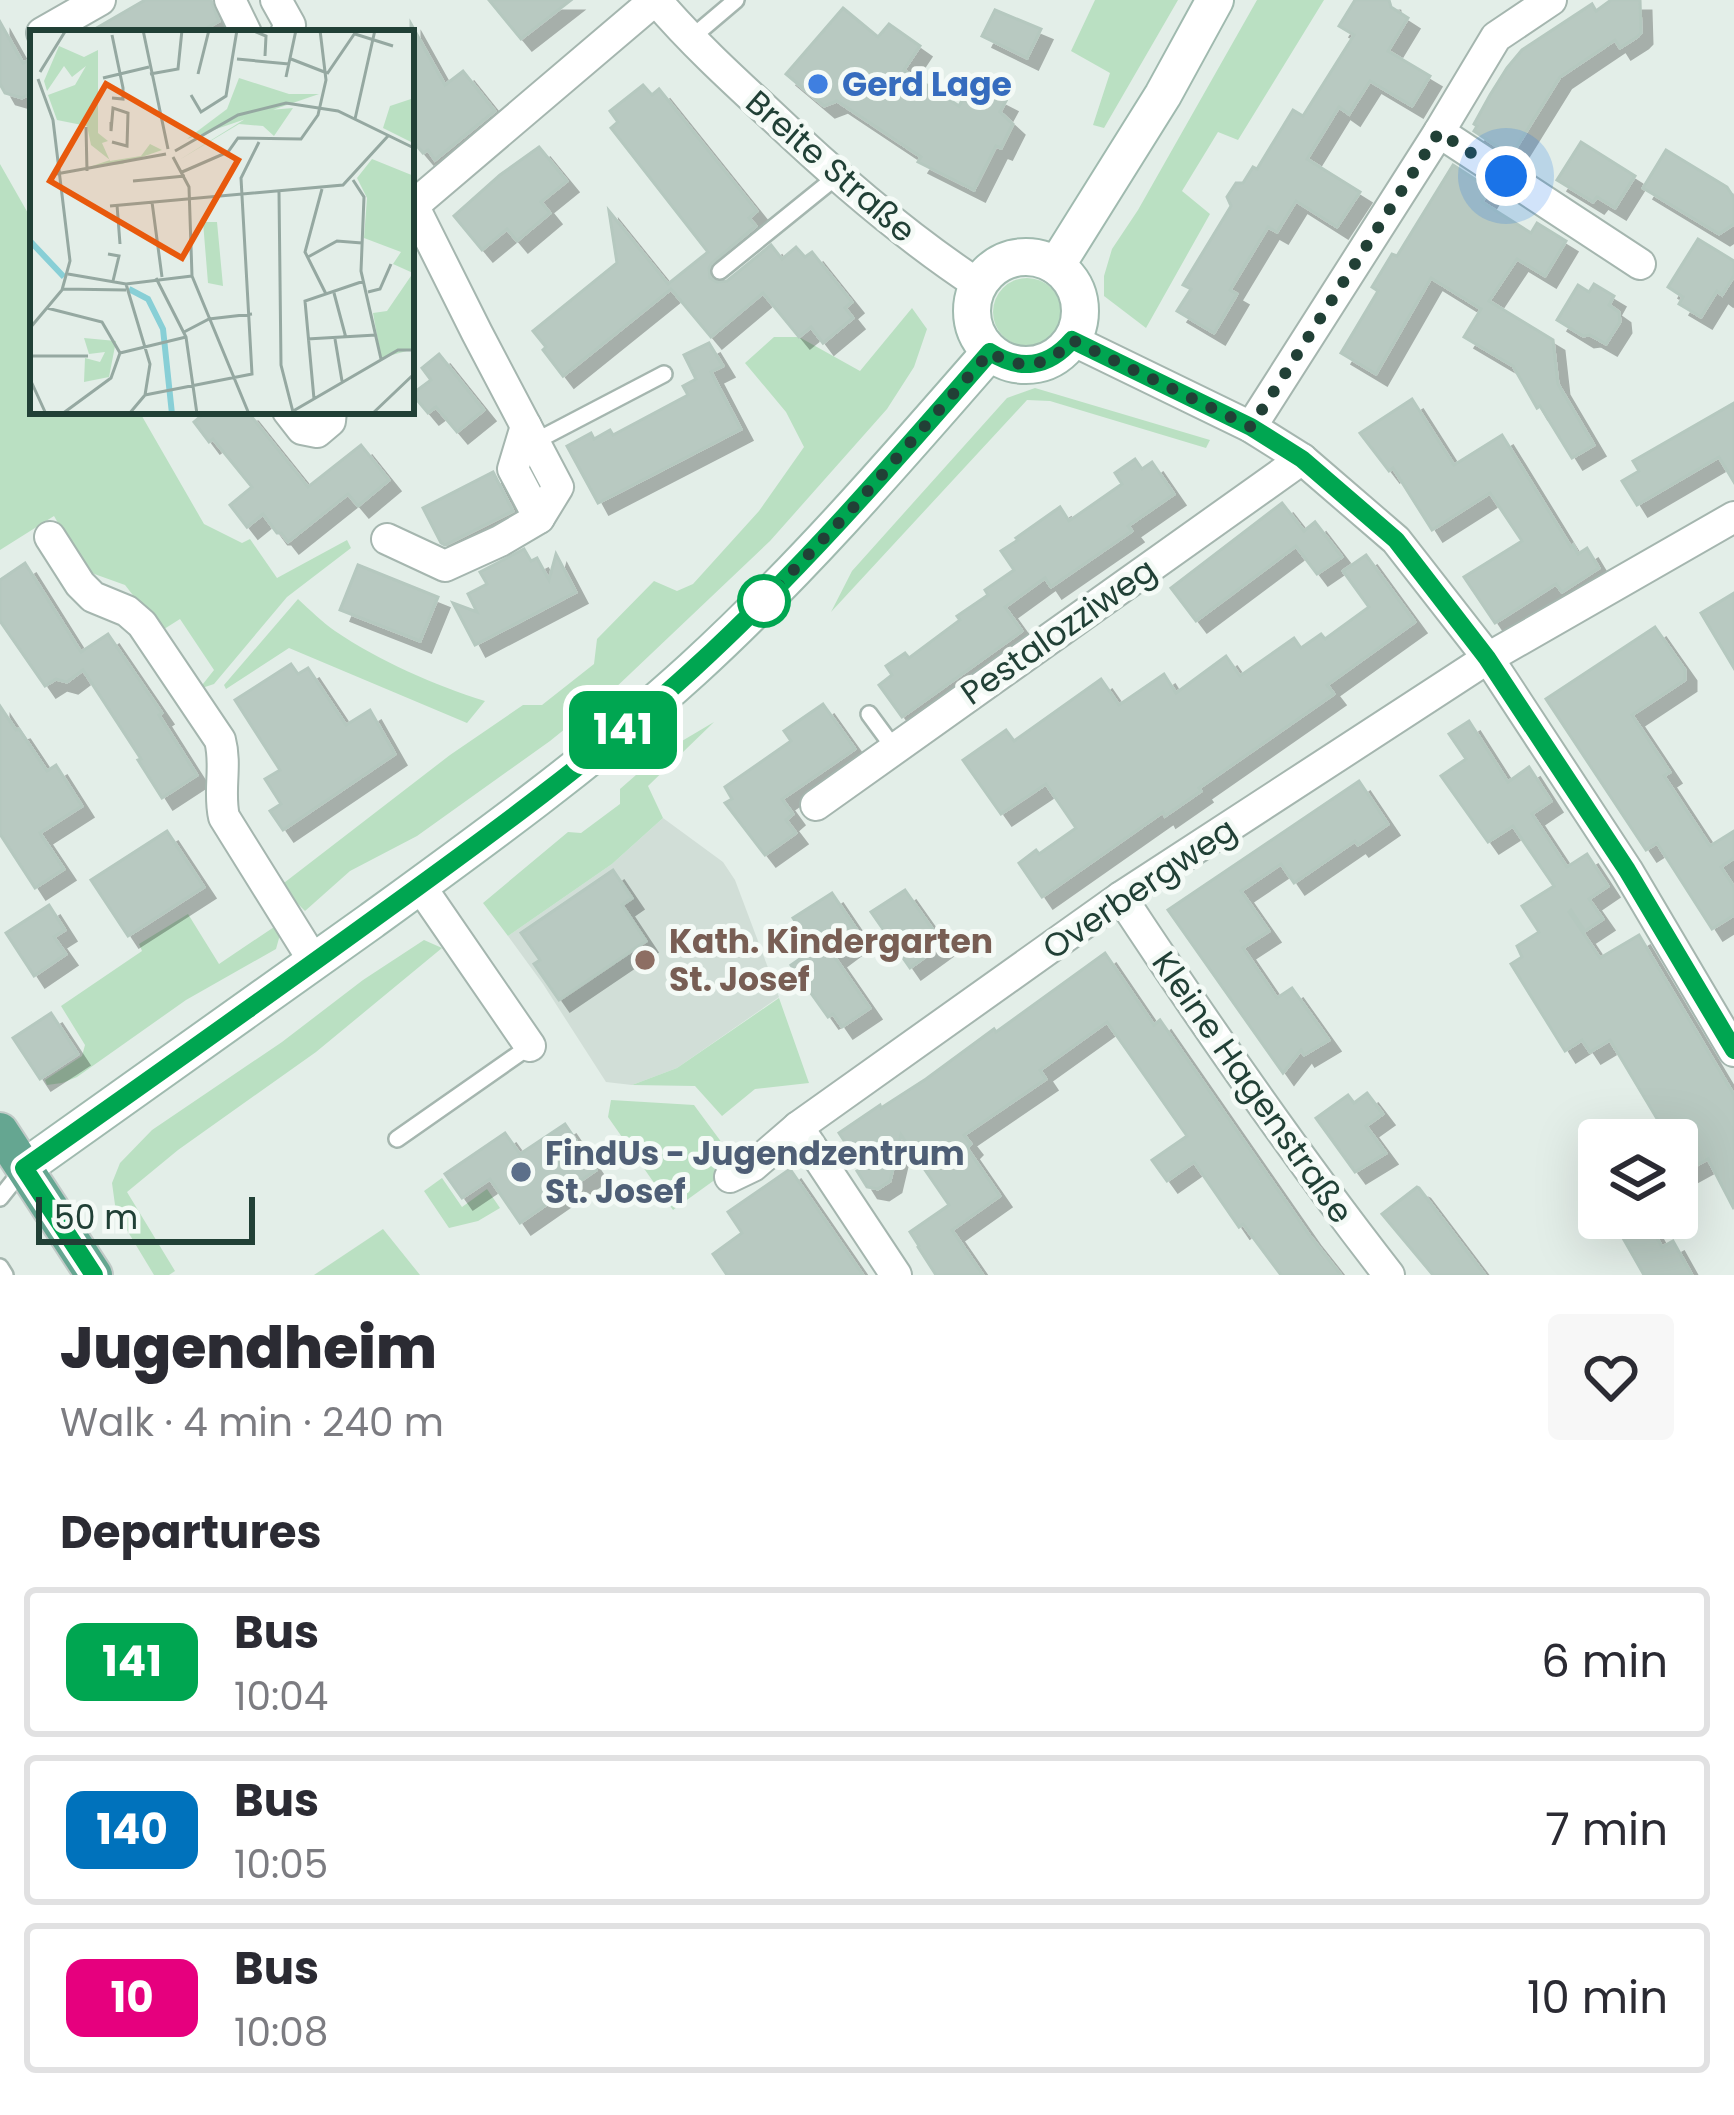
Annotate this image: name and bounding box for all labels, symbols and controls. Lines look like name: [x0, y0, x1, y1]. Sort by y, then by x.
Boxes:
inset map: [30, 30, 414, 414]
place label: Gerd Lage: [842, 61, 1012, 108]
marker: Gerd Lage: [805, 71, 831, 97]
street label: Breite Straße: [736, 79, 926, 253]
your location: [1476, 146, 1536, 206]
street label: Pestalozziweg: [951, 547, 1165, 716]
unlabelled marker: [739, 576, 789, 626]
line badge: 141: [554, 691, 692, 769]
text: 141: [593, 700, 653, 759]
street label: Overbergweg: [1033, 806, 1245, 971]
place label: Kath. Kindergarten St. Josef: [669, 918, 993, 1003]
street label: Kleine Hagenstraße: [1141, 942, 1364, 1233]
marker: Kath. Kindergarten St. Josef: [632, 947, 658, 973]
map controls: [1578, 1119, 1698, 1239]
button: layers: [1578, 1119, 1698, 1239]
place label: FindUs - Jugendzentrum St. Josef: [545, 1130, 965, 1215]
marker: FindUs - Jugendzentrum St. Josef: [508, 1159, 534, 1185]
scale bar: [36, 1191, 255, 1244]
text: 50 m: [54, 1194, 138, 1241]
text: Jugendheim: [60, 1308, 437, 1388]
button: heart: [1548, 1314, 1674, 1440]
text: Walk · 4 min · 240 m: [60, 1395, 444, 1450]
text: Departures: [60, 1501, 322, 1564]
text: Bus: [234, 1601, 319, 1664]
text: 6 min: [1541, 1630, 1668, 1693]
text: 141: [102, 1632, 162, 1691]
text: 10:04: [234, 1669, 328, 1724]
text: Bus: [234, 1769, 319, 1832]
text: 7 min: [1545, 1798, 1668, 1861]
text: 140: [96, 1800, 168, 1859]
text: 10:05: [234, 1837, 328, 1892]
text: Bus: [234, 1937, 319, 2000]
text: 10 min: [1527, 1966, 1668, 2029]
text: 10: [110, 1968, 154, 2027]
text: 10:08: [234, 2005, 328, 2060]

